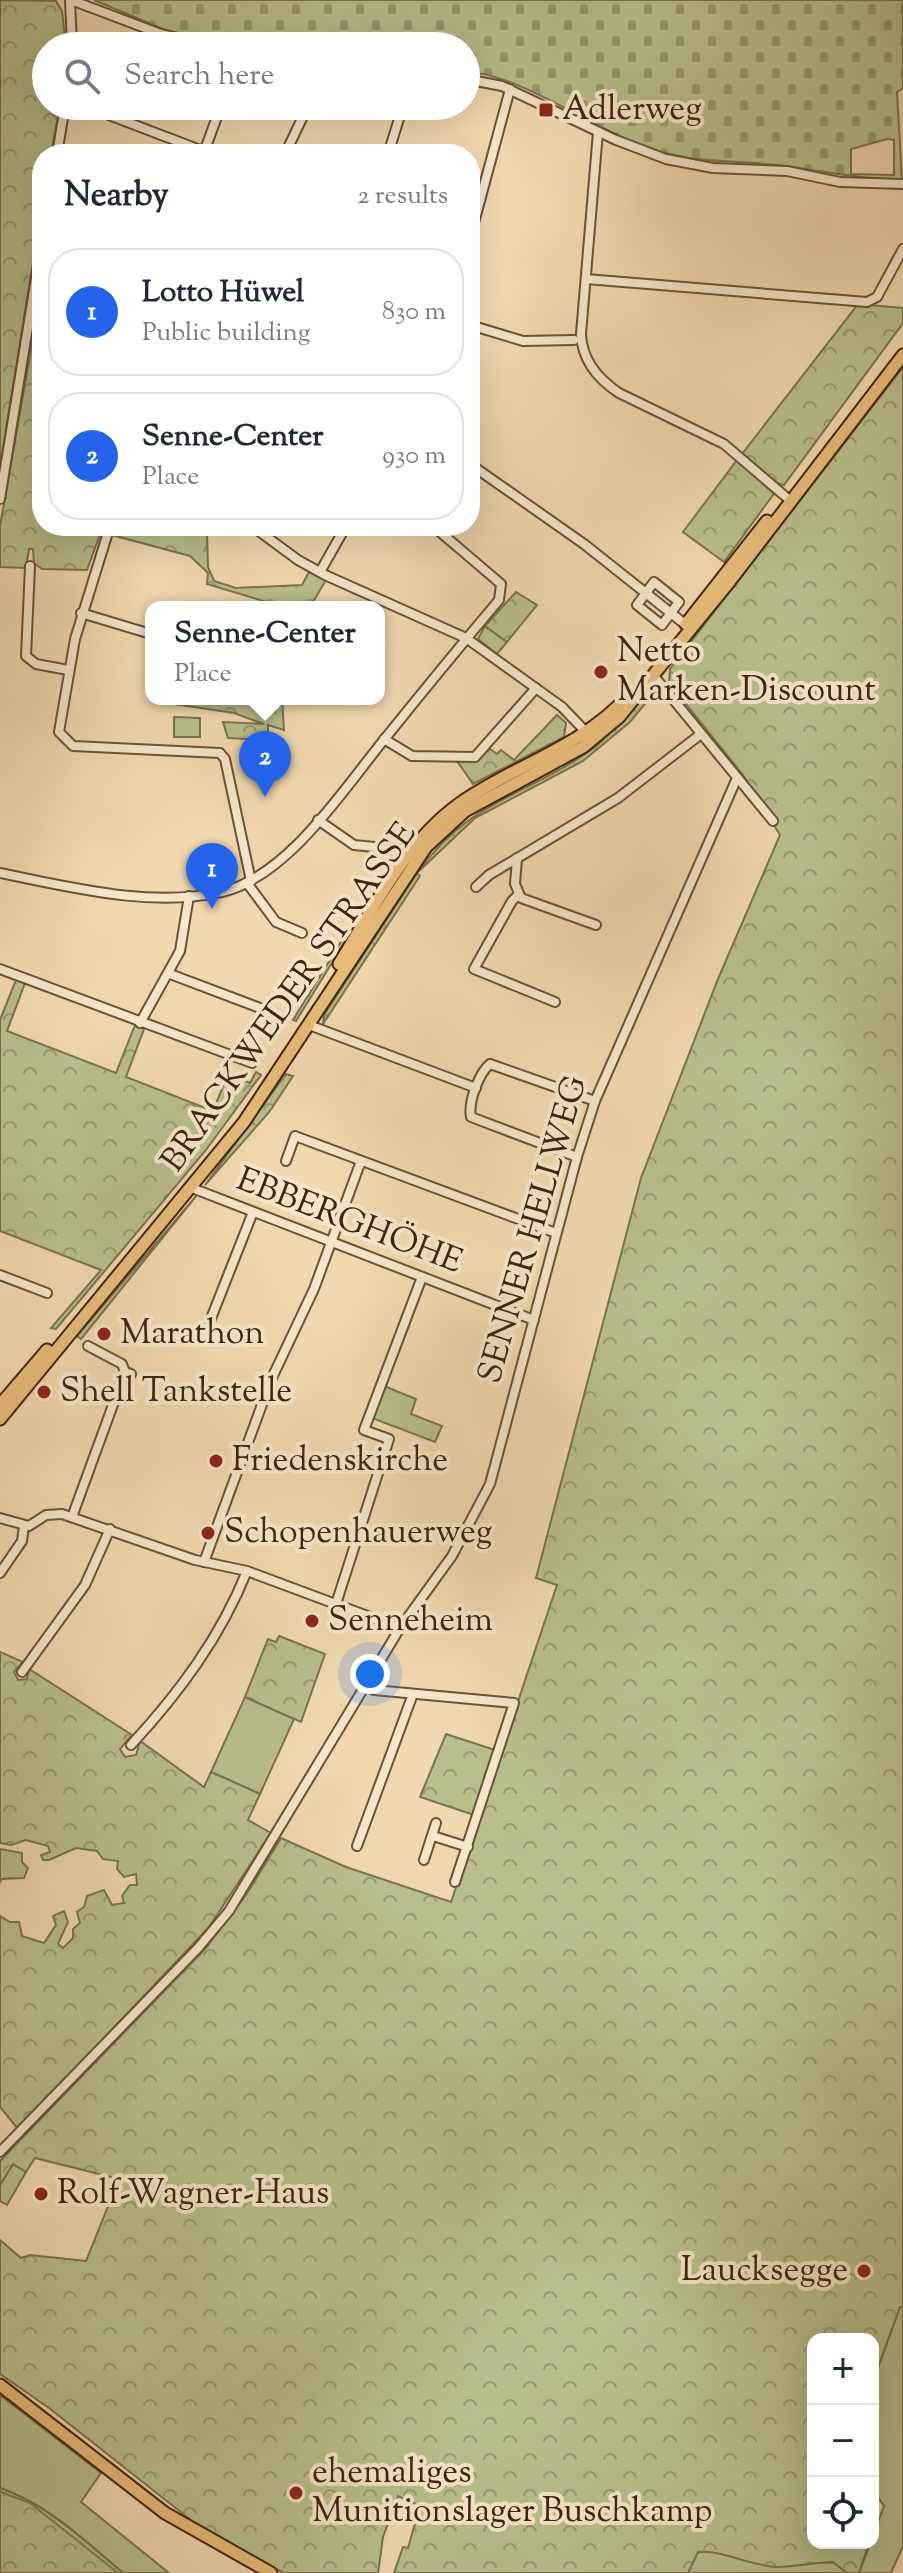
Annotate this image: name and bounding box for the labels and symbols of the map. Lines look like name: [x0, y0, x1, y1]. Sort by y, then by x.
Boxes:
place label: Adlerweg: [562, 86, 702, 135]
marker: Adlerweg: [537, 101, 555, 119]
place label: Netto Marken-Discount: [617, 628, 876, 716]
marker: Netto Marken-Discount: [592, 663, 610, 681]
pin: 2: [239, 731, 291, 797]
street label: BRACKWEDER STRASSE: [150, 813, 430, 1183]
pin: 1: [186, 843, 238, 909]
street label: SENNER HELLWEG: [467, 1071, 601, 1389]
street label: EBBERGHÖHE: [229, 1156, 469, 1288]
place label: Marathon: [120, 1310, 264, 1359]
marker: Marathon: [95, 1325, 113, 1343]
place label: Shell Tankstelle: [60, 1368, 292, 1417]
marker: Shell Tankstelle: [35, 1383, 53, 1401]
place label: Friedenskirche: [232, 1437, 448, 1486]
marker: Friedenskirche: [207, 1452, 225, 1470]
place label: Schopenhauerweg: [224, 1509, 492, 1558]
marker: Schopenhauerweg: [199, 1524, 217, 1542]
place label: Senneheim: [328, 1597, 493, 1646]
marker: Senneheim: [303, 1612, 321, 1630]
your location: [350, 1654, 390, 1694]
place label: Rolf-Wagner-Haus: [57, 2170, 329, 2219]
marker: Rolf-Wagner-Haus: [32, 2185, 50, 2203]
place label: Laucksegge: [681, 2247, 848, 2296]
marker: Laucksegge: [855, 2262, 873, 2280]
place label: ehemaliges Munitionslager Buschkamp: [312, 2449, 712, 2537]
marker: ehemaliges Munitionslager Buschkamp: [287, 2484, 305, 2502]

